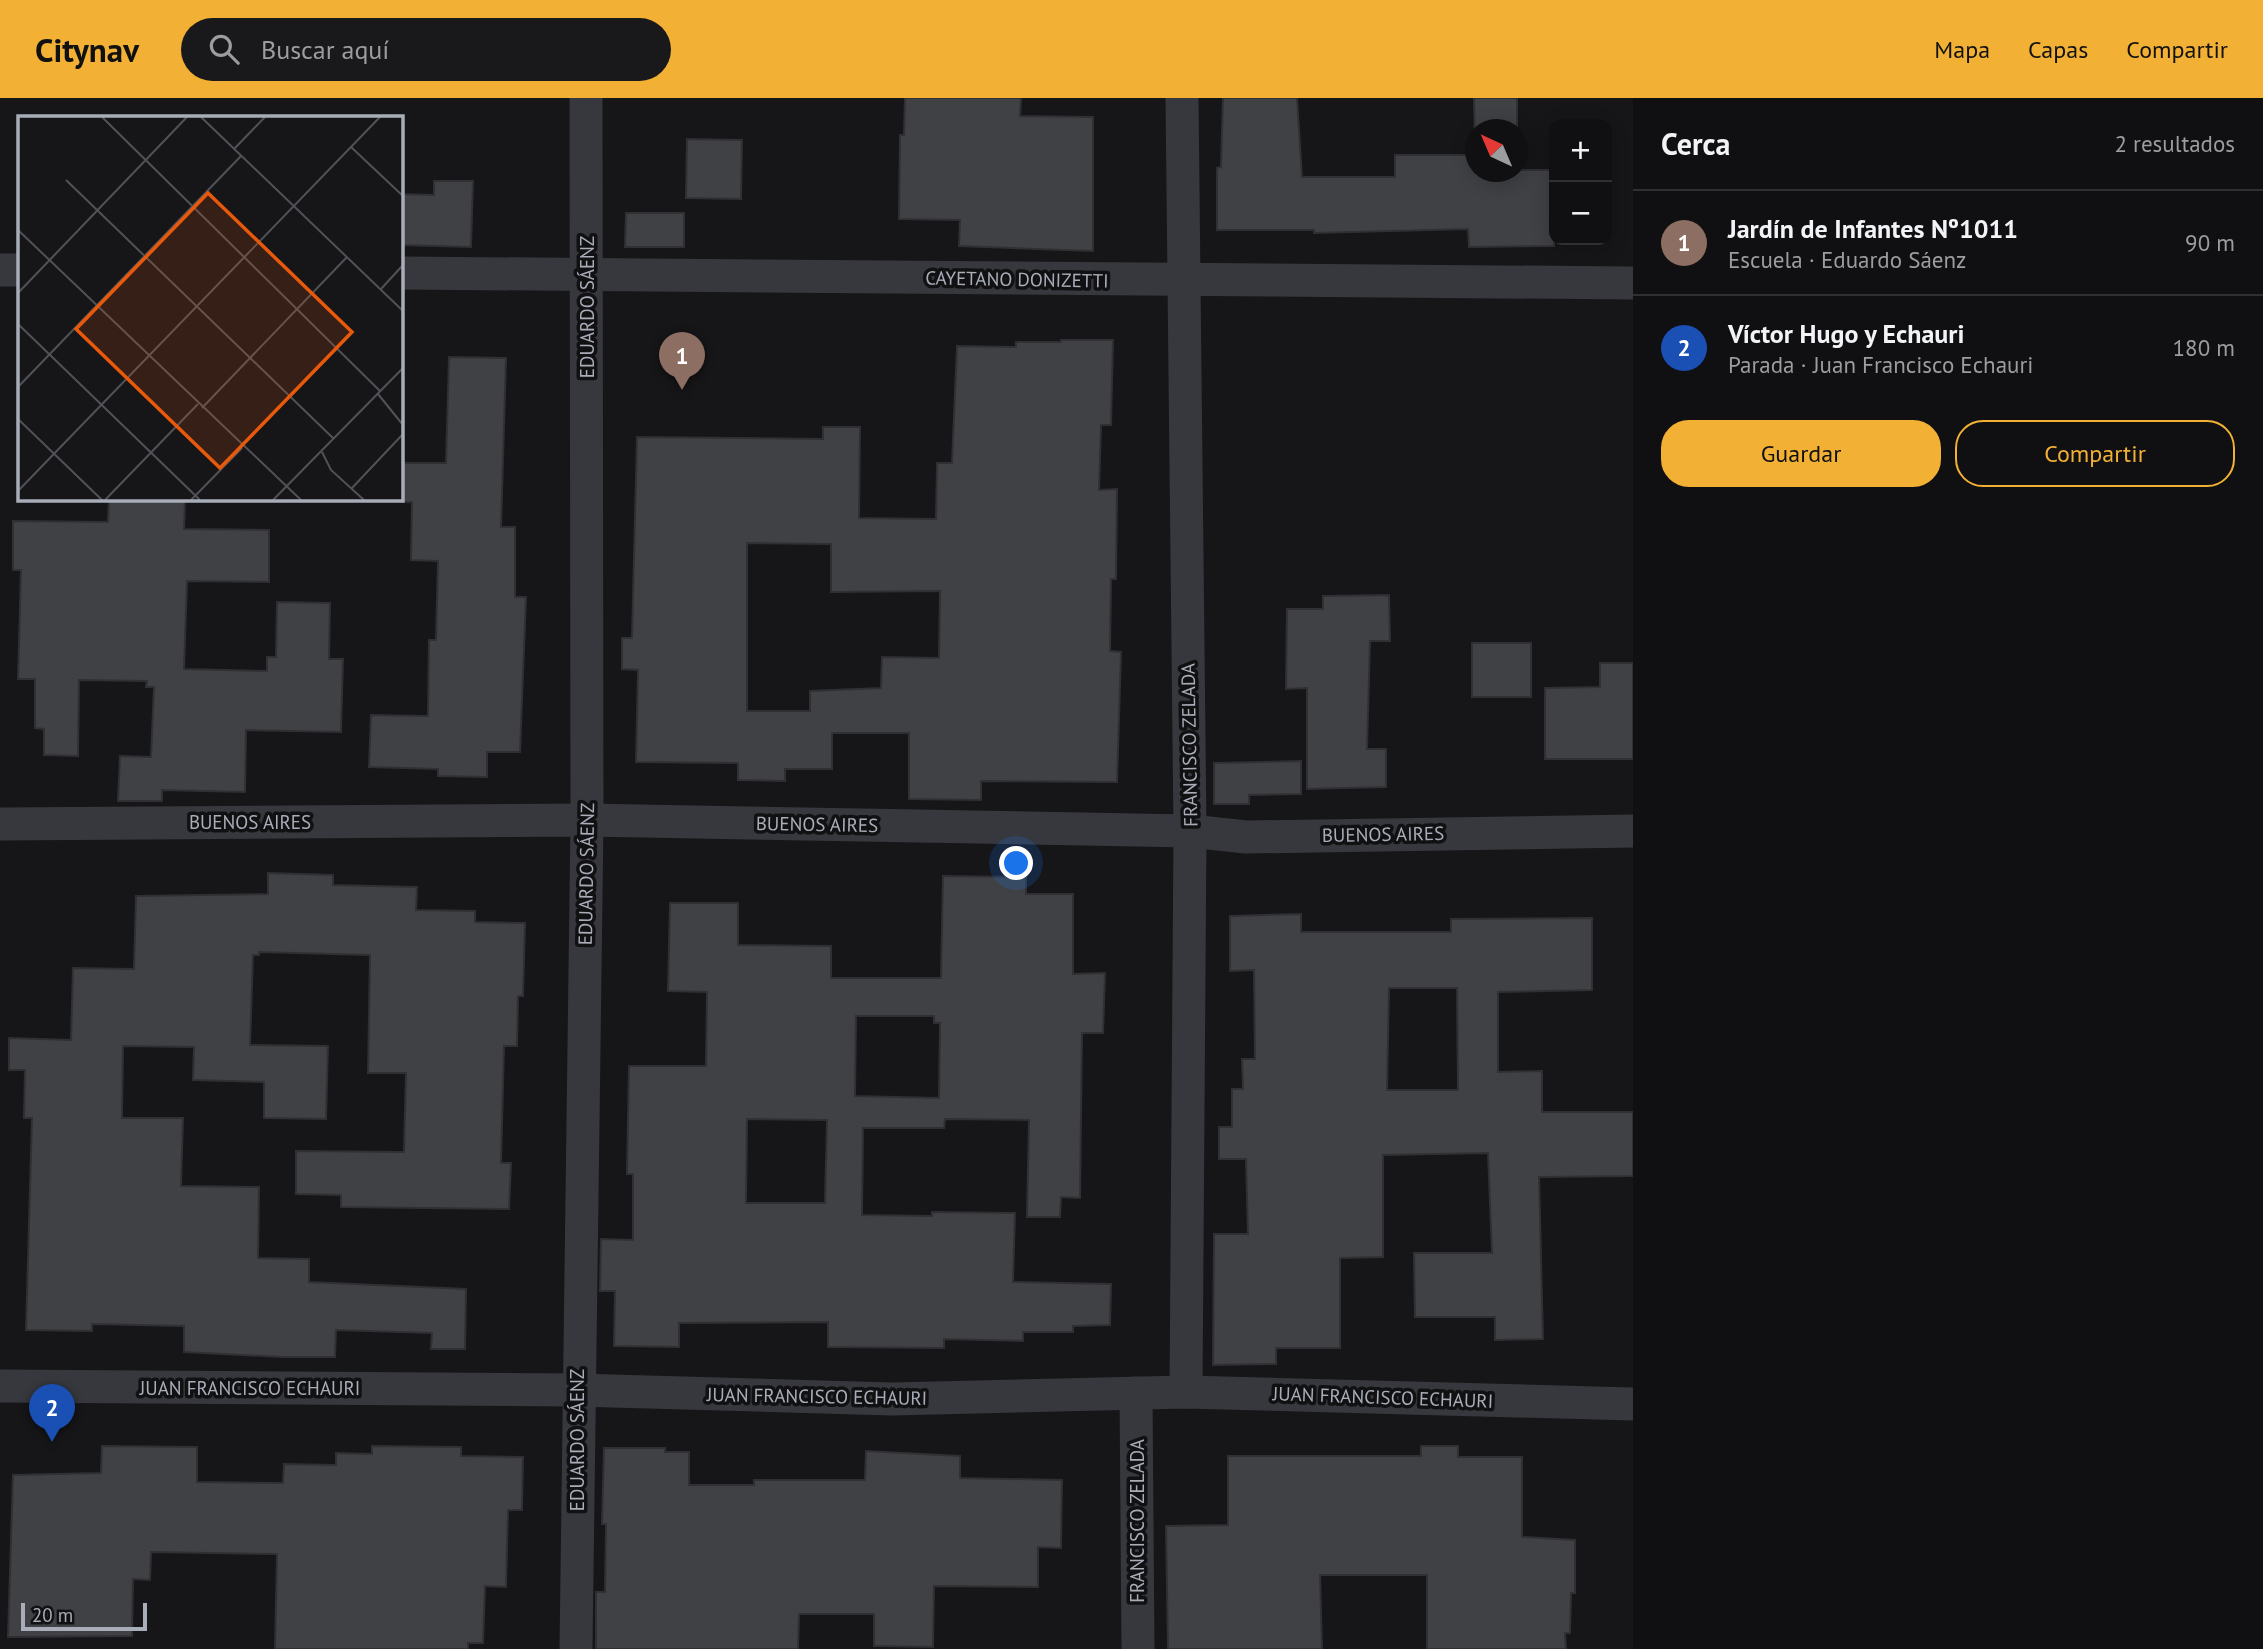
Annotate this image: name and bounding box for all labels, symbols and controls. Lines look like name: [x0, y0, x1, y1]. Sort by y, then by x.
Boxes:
search box: [181, 18, 671, 81]
text: Citynav: [35, 28, 139, 71]
icon: search: [205, 30, 243, 68]
text: Buscar aquí: [261, 33, 389, 66]
text: Mapa: [1934, 34, 1990, 65]
text: Capas: [2028, 34, 2088, 65]
text: Compartir: [2126, 34, 2228, 65]
inset map: [18, 116, 402, 500]
north arrow: [1465, 119, 1528, 182]
map controls: [1549, 119, 1612, 245]
button: +: [1549, 119, 1612, 182]
text: Cerca: [1661, 124, 1730, 163]
text: 2 resultados: [2114, 129, 2235, 158]
button: −: [1549, 182, 1612, 245]
text: Jardín de Infantes Nº1011: [1728, 212, 2018, 245]
text: 1: [1677, 228, 1691, 257]
text: 90 m: [2185, 228, 2235, 257]
street label: EDUARDO SÁENZ: [575, 236, 599, 378]
text: Escuela · Eduardo Sáenz: [1728, 245, 1966, 274]
street label: CAYETANO DONIZETTI: [925, 265, 1109, 293]
text: Víctor Hugo y Echauri: [1728, 317, 1964, 350]
pin: 1: [659, 332, 705, 390]
text: 2: [1677, 333, 1691, 362]
text: 180 m: [2173, 333, 2235, 362]
text: Parada · Juan Francisco Echauri: [1728, 350, 2033, 379]
button: Guardar: [1661, 420, 1941, 487]
button: Compartir: [1955, 420, 2235, 487]
street label: FRANCISCO ZELADA: [1176, 663, 1202, 827]
street label: EDUARDO SÁENZ: [573, 803, 599, 945]
street label: BUENOS AIRES: [189, 810, 311, 834]
street label: BUENOS AIRES: [756, 811, 878, 837]
street label: BUENOS AIRES: [1322, 821, 1444, 847]
your location: [999, 846, 1033, 880]
street label: EDUARDO SÁENZ: [565, 1369, 589, 1511]
street label: JUAN FRANCISCO ECHAURI: [139, 1376, 360, 1400]
street label: JUAN FRANCISCO ECHAURI: [1271, 1381, 1494, 1413]
street label: JUAN FRANCISCO ECHAURI: [706, 1382, 927, 1410]
pin: 2: [29, 1384, 75, 1442]
street label: FRANCISCO ZELADA: [1125, 1439, 1149, 1603]
scale bar: [21, 1600, 147, 1632]
text: 20 m: [32, 1603, 73, 1627]

